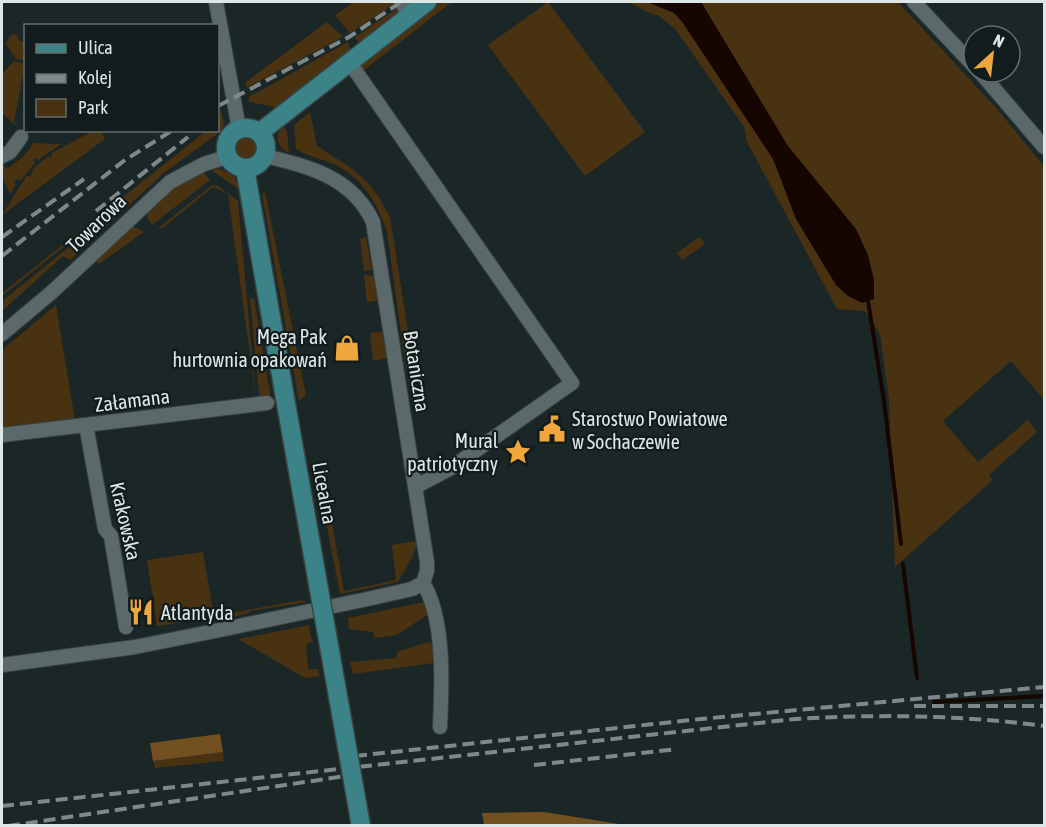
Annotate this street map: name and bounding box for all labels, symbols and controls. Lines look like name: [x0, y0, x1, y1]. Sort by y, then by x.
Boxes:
legend: [24, 24, 219, 132]
north arrow: [962, 24, 1022, 84]
text: N: [991, 30, 1007, 51]
text: Ulica: [78, 37, 113, 58]
text: Kolej: [78, 67, 112, 88]
text: Park: [78, 97, 108, 118]
street label: Towarowa: [61, 189, 131, 257]
place label: Mega Pak hurtownia opakowań: [172, 325, 327, 371]
street label: Botaniczna: [399, 329, 435, 413]
shop icon: Mega Pak hurtownia opakowań: [332, 333, 362, 363]
street label: Załamana: [93, 384, 171, 416]
place label: Starostwo Powiatowe w Sochaczewie: [572, 407, 728, 453]
public building icon: Starostwo Powiatowe w Sochaczewie: [537, 414, 567, 444]
place label: Mural patriotyczny: [407, 429, 499, 475]
place icon: Mural patriotyczny: [503, 437, 533, 467]
street label: Licealna: [308, 460, 342, 526]
street label: Krakowska: [106, 480, 146, 562]
restaurant icon: Atlantyda: [126, 597, 156, 627]
place label: Atlantyda: [161, 601, 233, 624]

